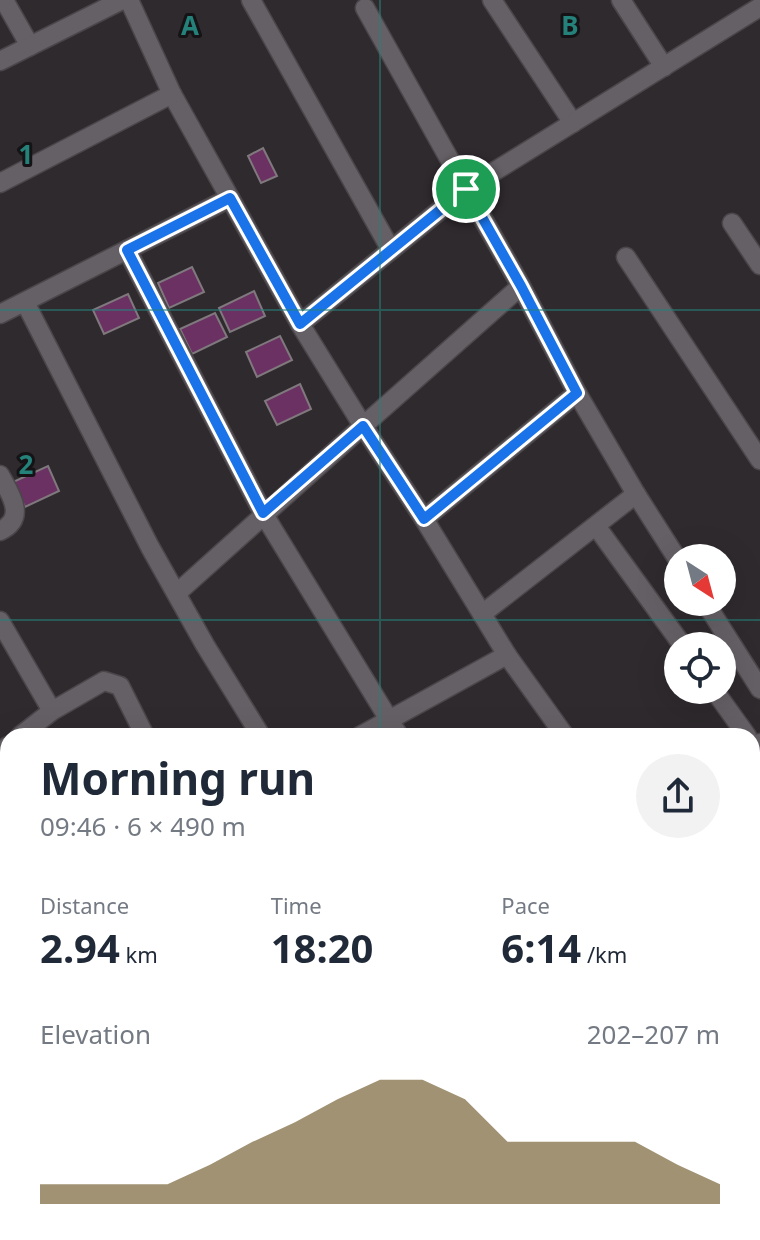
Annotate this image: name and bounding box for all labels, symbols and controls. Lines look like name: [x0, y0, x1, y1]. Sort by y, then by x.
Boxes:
text: A: [181, 7, 199, 43]
text: B: [561, 7, 579, 43]
text: 1: [19, 136, 33, 172]
pin: [432, 155, 500, 223]
icon: arrive: [444, 167, 488, 211]
text: 2: [19, 446, 34, 482]
north arrow: [664, 544, 736, 616]
map controls: [664, 544, 736, 704]
button: locate: [664, 632, 736, 704]
text: Morning run: [40, 748, 315, 808]
button: share: [636, 754, 720, 838]
text: 09:46 · 6 × 490 m: [40, 808, 246, 844]
text: Distance: [40, 890, 129, 920]
text: Time: [271, 890, 322, 920]
text: Pace: [501, 890, 550, 920]
text: 2.94: [40, 920, 120, 975]
text: 18:20: [271, 920, 373, 975]
text: 6:14: [501, 920, 581, 975]
text: km: [120, 939, 158, 969]
text: /km: [581, 939, 627, 969]
text: Elevation: [40, 1016, 151, 1052]
text: 202–207 m: [587, 1016, 720, 1052]

